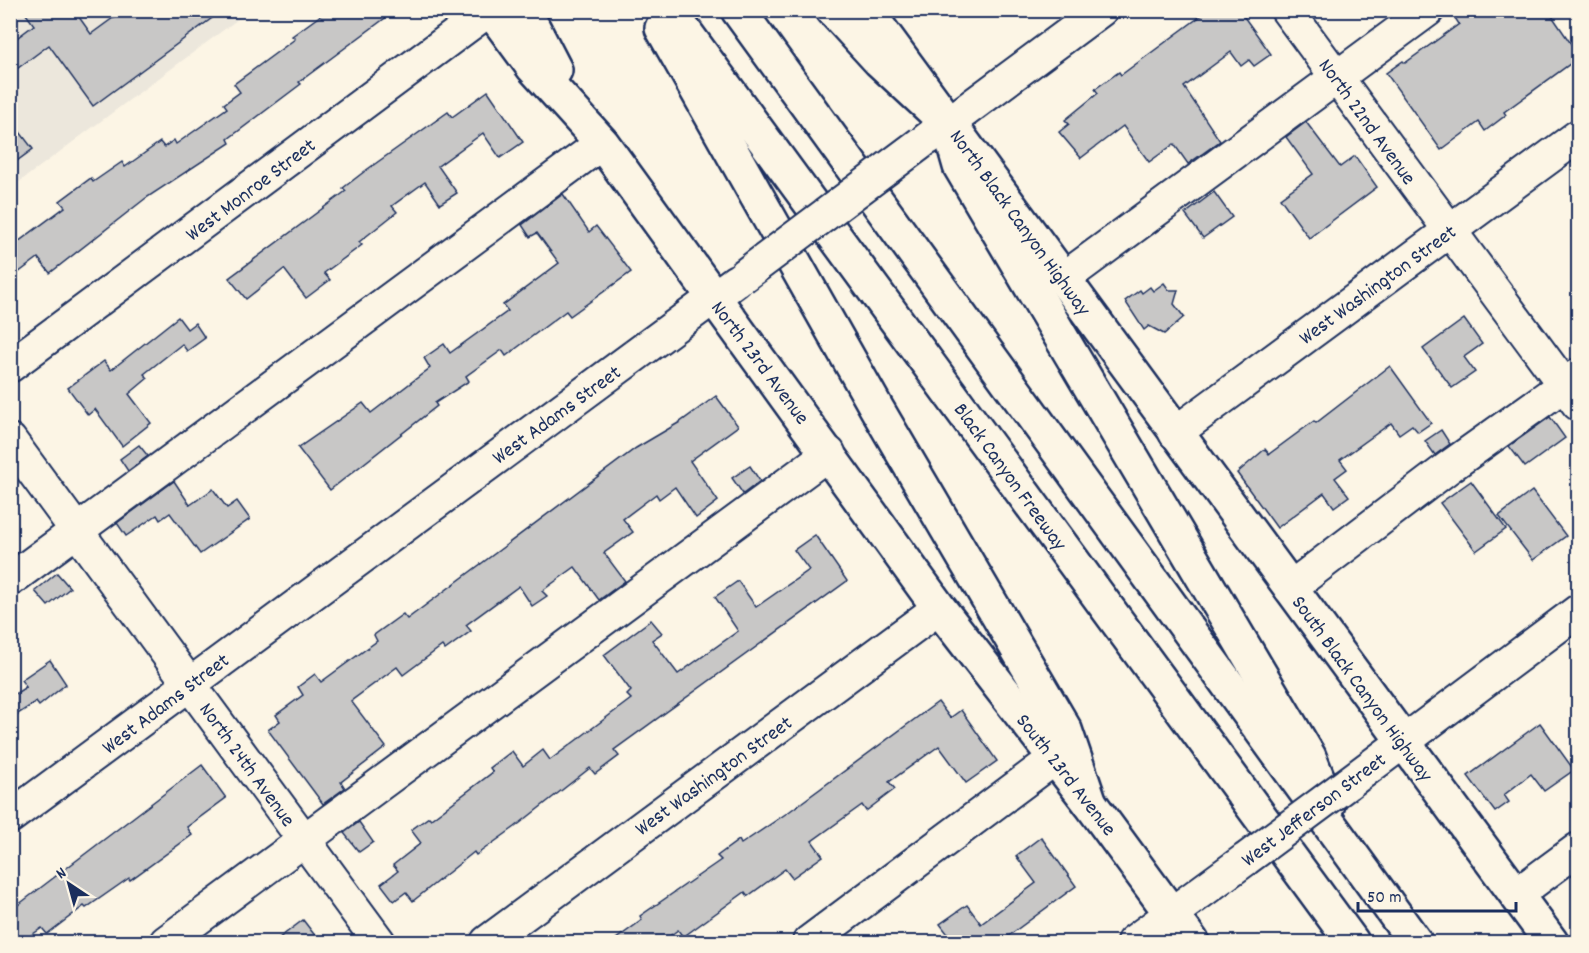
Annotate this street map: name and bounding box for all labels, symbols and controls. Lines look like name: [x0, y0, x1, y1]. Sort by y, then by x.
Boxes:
street label: North 22nd Avenue: [1309, 53, 1422, 192]
street label: North Black Canyon Highway: [941, 124, 1097, 324]
street label: West Monroe Street: [180, 132, 323, 250]
street label: West Washington Street: [1294, 219, 1464, 354]
street label: North 23rd Avenue: [702, 296, 815, 432]
street label: West Adams Street: [487, 359, 629, 474]
street label: Black Canyon Freeway: [945, 398, 1073, 558]
street label: South Black Canyon Highway: [1283, 590, 1439, 790]
street label: West Adams Street: [97, 647, 237, 763]
street label: North 24th Avenue: [190, 697, 301, 834]
street label: South 23rd Avenue: [1007, 708, 1122, 843]
street label: West Washington Street: [630, 710, 800, 845]
street label: West Jefferson Street: [1236, 747, 1394, 876]
north arrow: [39, 854, 99, 914]
text: N: [52, 862, 72, 886]
scale bar: [1358, 875, 1516, 913]
text: 50 m: [1367, 886, 1402, 911]

